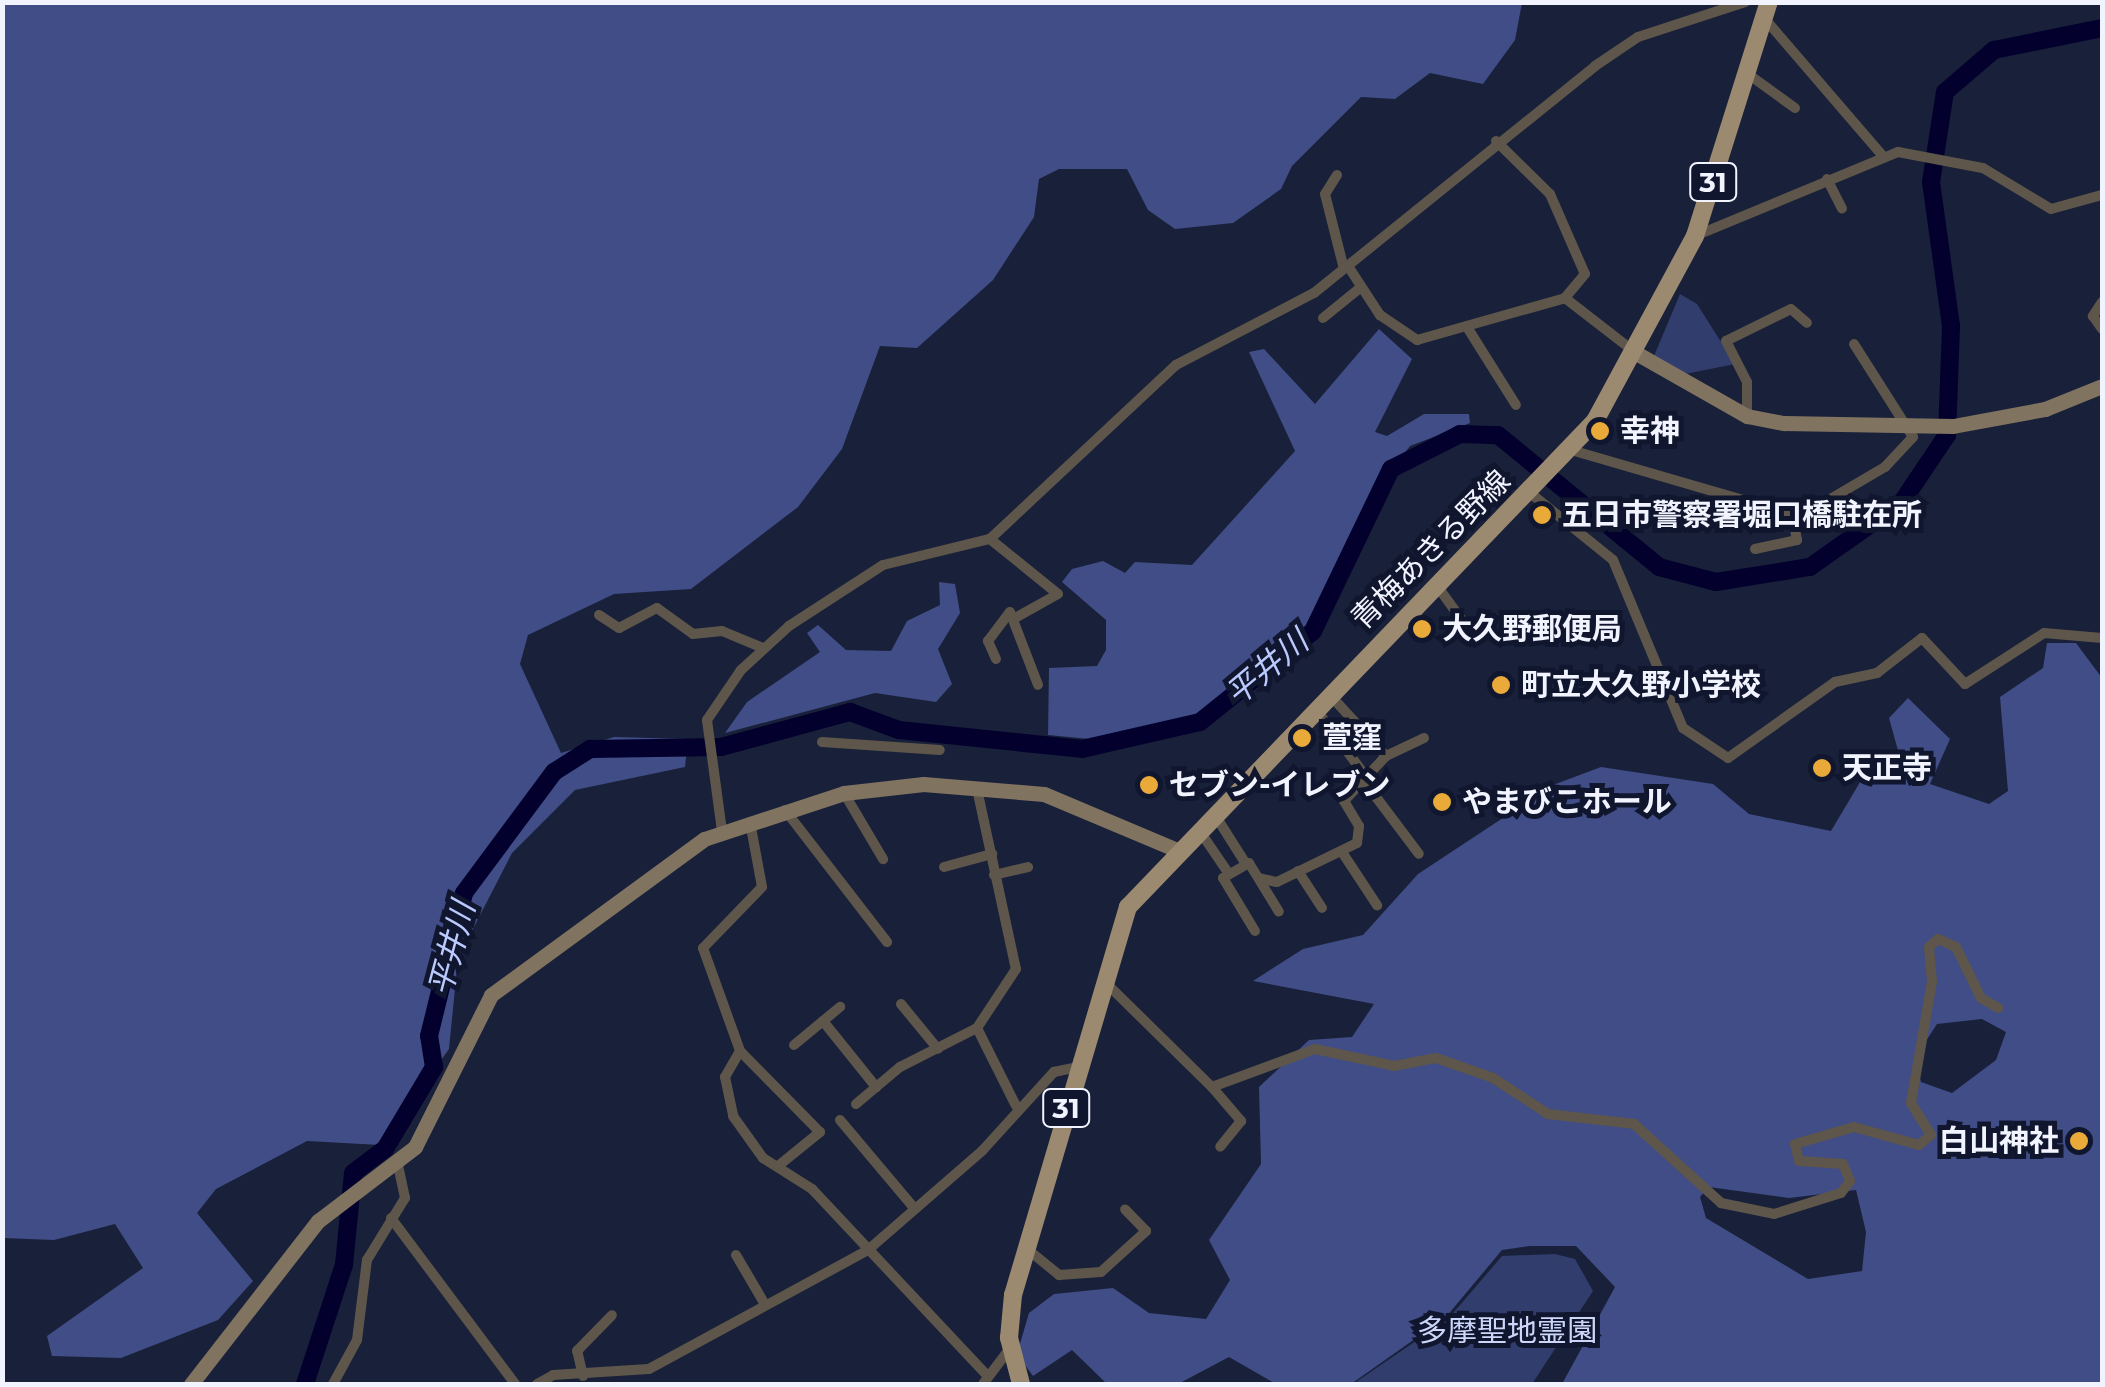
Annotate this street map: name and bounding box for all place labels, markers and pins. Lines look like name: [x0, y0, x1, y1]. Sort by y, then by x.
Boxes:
place label: 幸神: [1620, 413, 1680, 449]
marker: 幸神: [1589, 420, 1611, 442]
place label: 五日市警察署堀口橋駐在所: [1562, 497, 1922, 533]
marker: 五日市警察署堀口橋駐在所: [1531, 504, 1553, 526]
place label: 大久野郵便局: [1442, 611, 1622, 647]
marker: 大久野郵便局: [1411, 618, 1433, 640]
place label: 町立大久野小学校: [1521, 667, 1761, 703]
marker: 町立大久野小学校: [1490, 674, 1512, 696]
place label: 萱窪: [1322, 720, 1382, 756]
marker: 萱窪: [1291, 727, 1313, 749]
place label: 天正寺: [1842, 750, 1932, 786]
marker: 天正寺: [1811, 757, 1833, 779]
place label: セブン-イレブン: [1169, 767, 1391, 803]
marker: セブン-イレブン: [1138, 774, 1160, 796]
place label: やまびこホール: [1462, 784, 1672, 820]
marker: やまびこホール: [1431, 791, 1453, 813]
place label: 白山神社: [1939, 1123, 2059, 1159]
marker: 白山神社: [2068, 1130, 2090, 1152]

